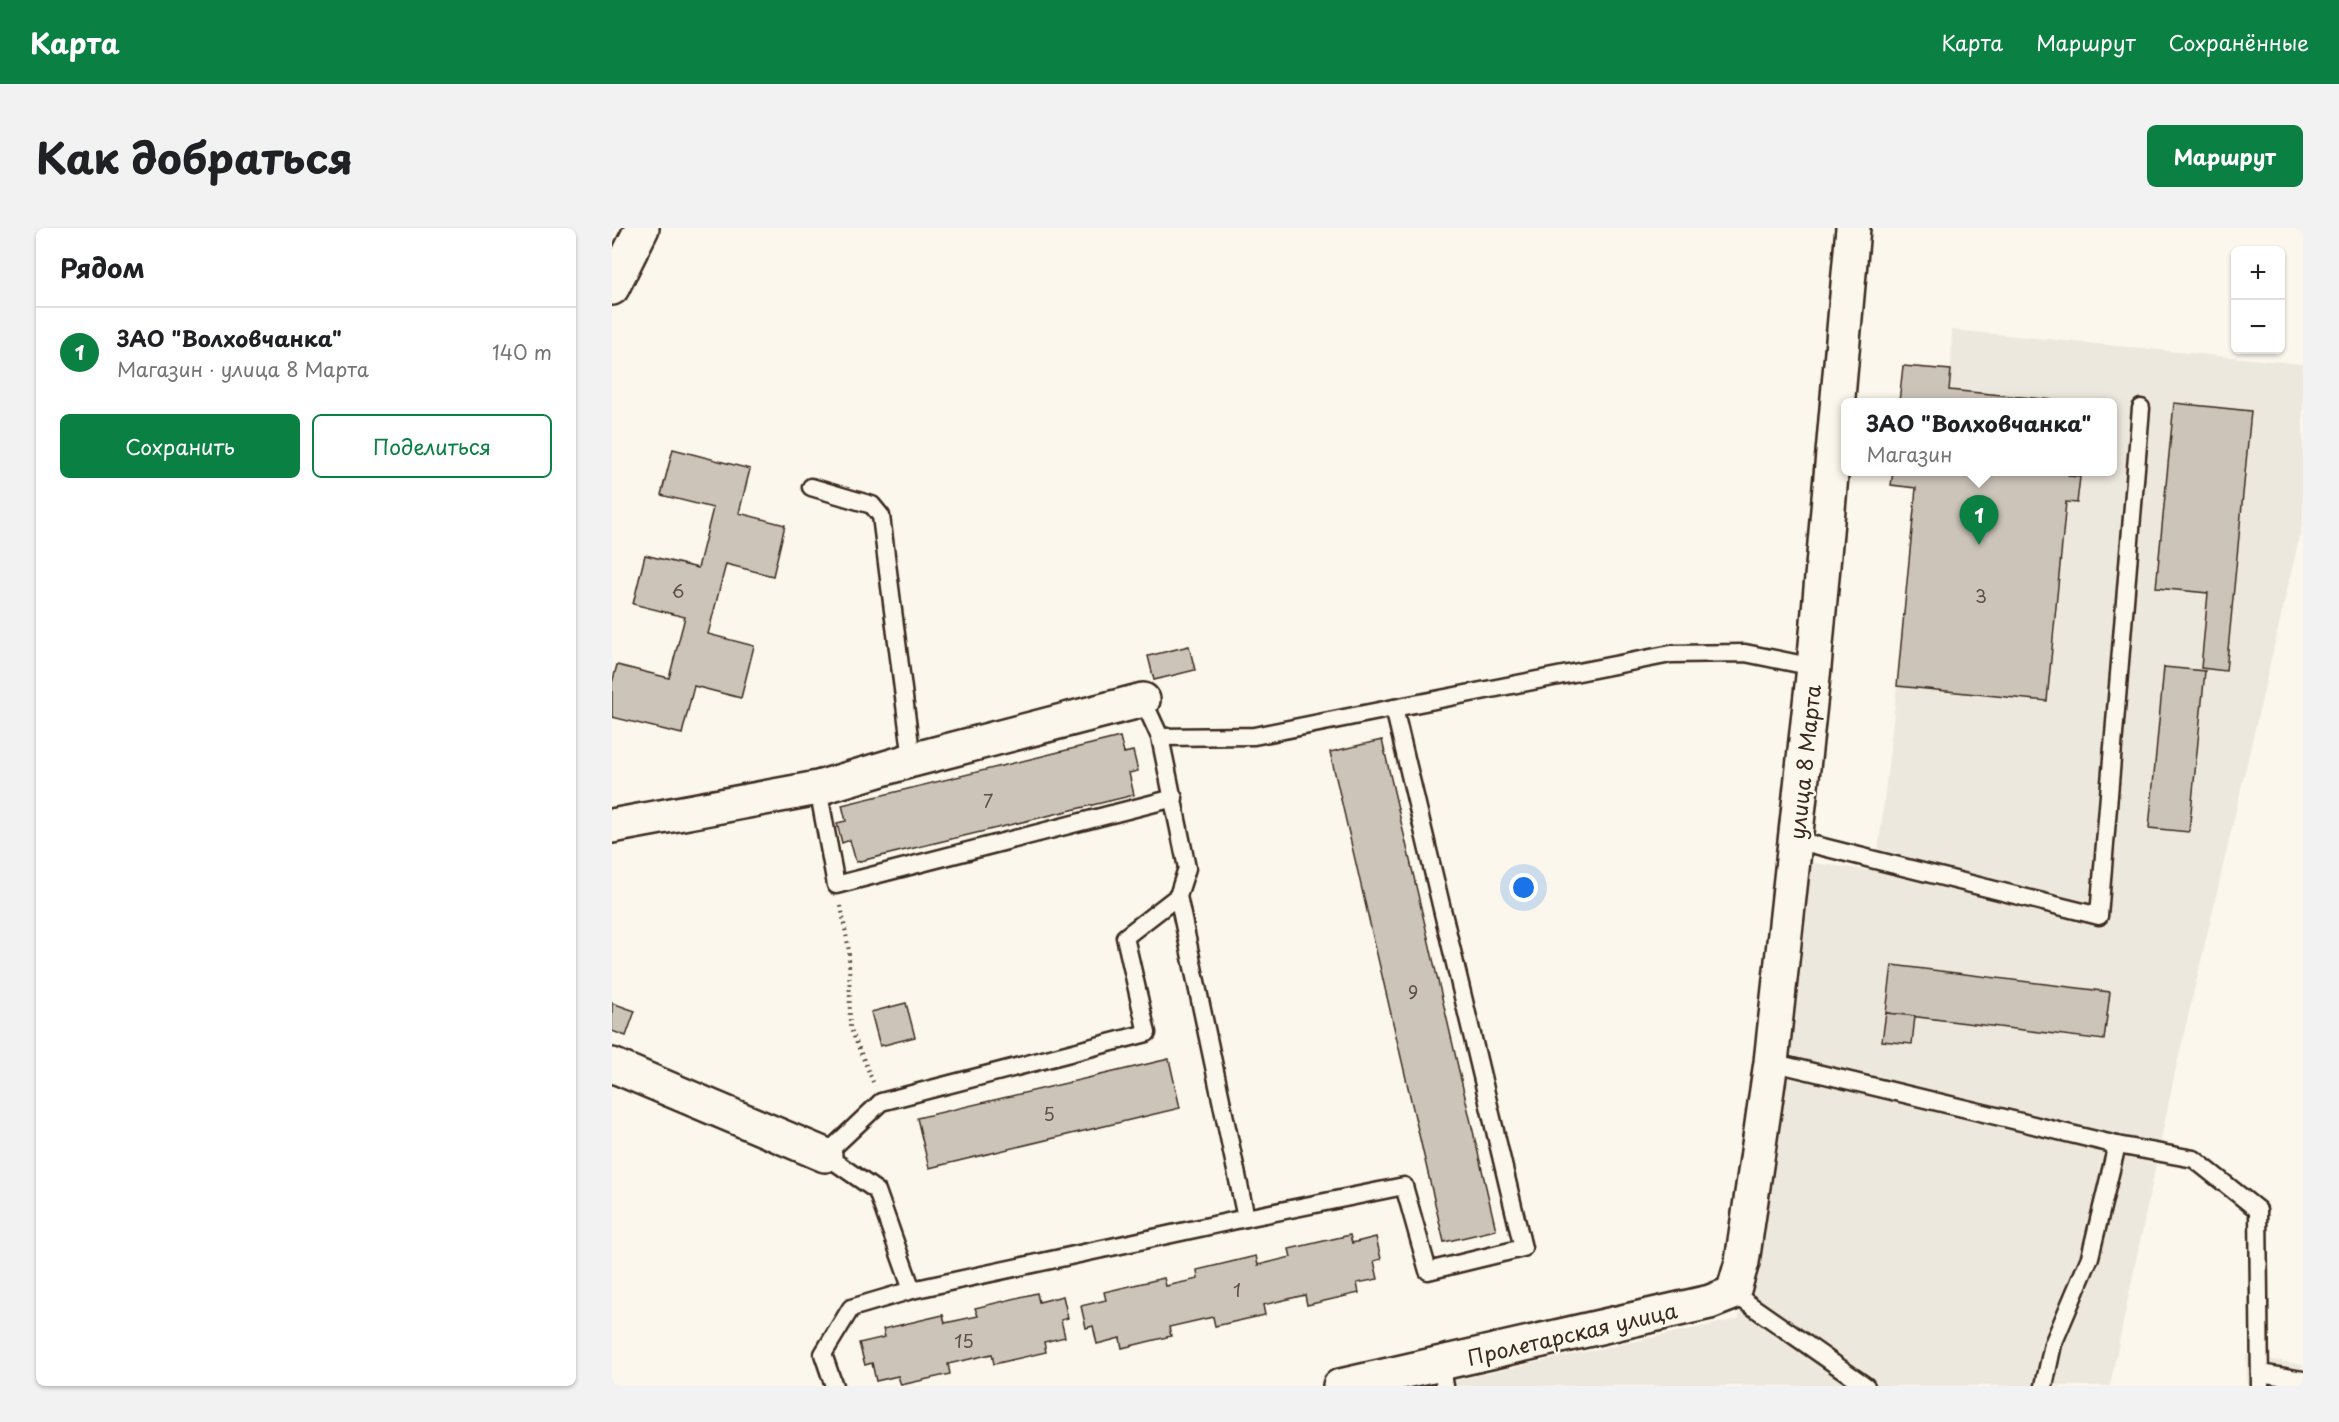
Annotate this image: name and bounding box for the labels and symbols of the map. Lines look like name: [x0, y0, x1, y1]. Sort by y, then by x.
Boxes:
pin: 1: [1960, 496, 1998, 545]
house number: 6: [672, 577, 684, 604]
house number: 3: [1975, 582, 1987, 609]
street label: улица 8 Марта: [1780, 683, 1828, 841]
house number: 7: [983, 787, 993, 814]
your location: [1509, 873, 1538, 902]
house number: 9: [1408, 978, 1418, 1005]
house number: 5: [1043, 1100, 1055, 1127]
house number: 1: [1233, 1276, 1241, 1303]
street label: Пролетарская улица: [1464, 1293, 1681, 1373]
house number: 15: [954, 1327, 974, 1354]

